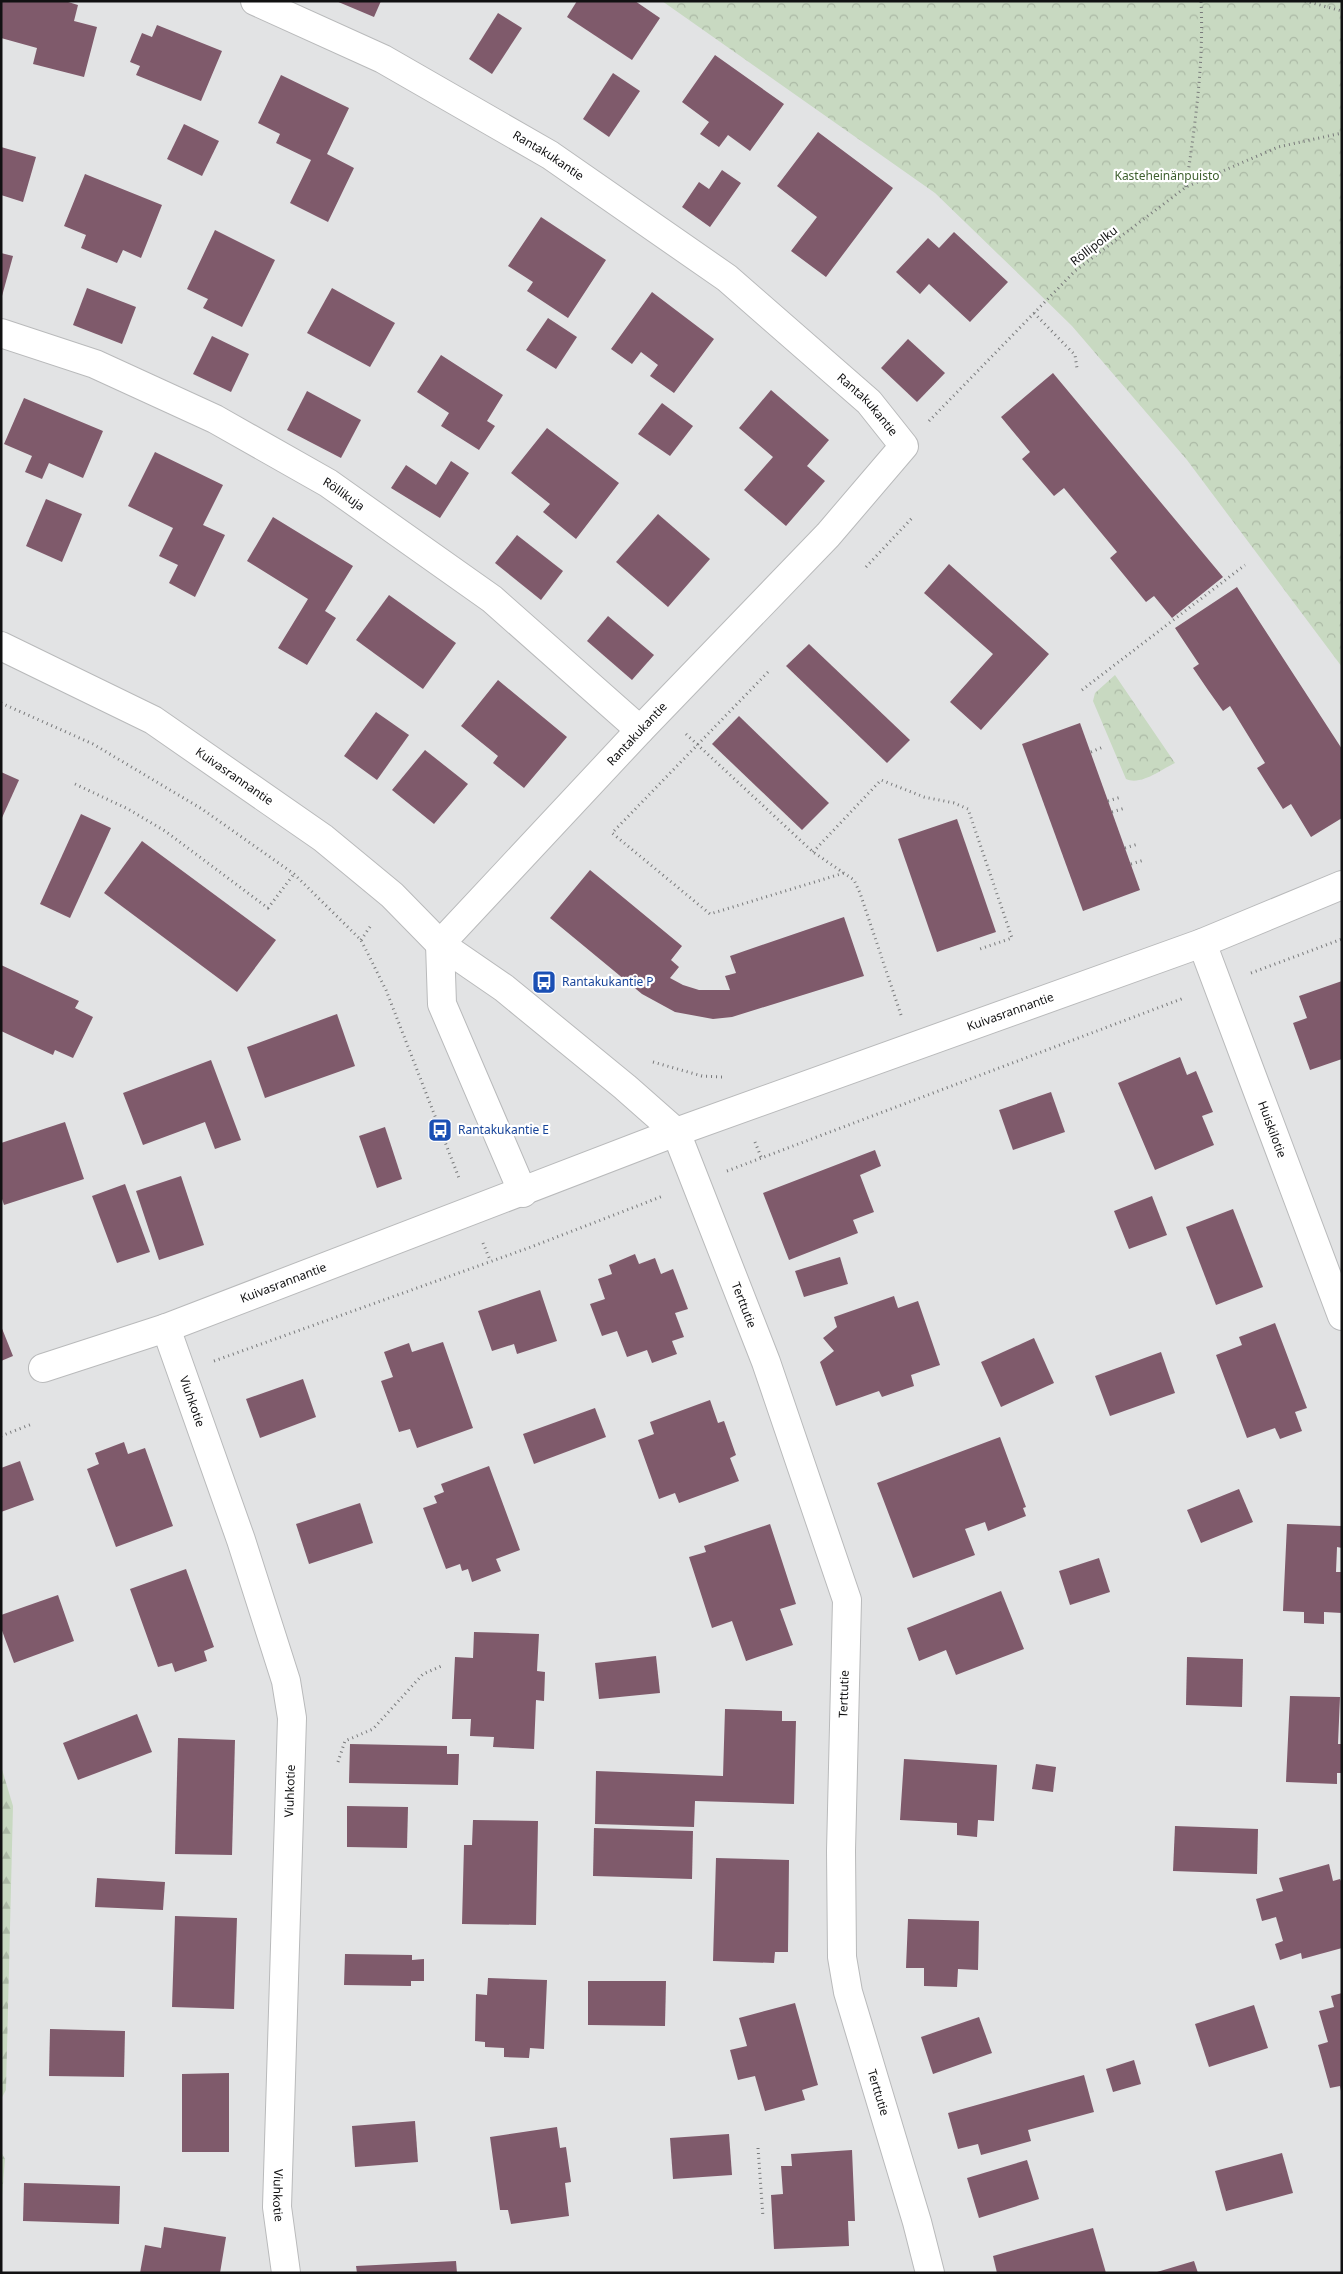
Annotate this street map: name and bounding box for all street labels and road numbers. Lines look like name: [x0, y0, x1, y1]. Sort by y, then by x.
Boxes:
street label: Rantakukantie: [510, 126, 588, 184]
street label: Röllipolku: [1067, 222, 1121, 269]
street label: Rantakukantie: [834, 369, 902, 440]
street label: Röllikuja: [320, 473, 368, 514]
street label: Rantakukantie: [603, 698, 671, 769]
street label: Kuivasrannantie: [192, 743, 277, 809]
street label: Kuivasrannantie: [964, 988, 1056, 1035]
street label: Huiskilotie: [1254, 1098, 1291, 1160]
street label: Kuivasrannantie: [237, 1258, 329, 1307]
street label: Terttutie: [728, 1280, 761, 1331]
street label: Viuhkotie: [176, 1374, 209, 1429]
street label: Terttutie: [834, 1670, 853, 1718]
street label: Viuhkotie: [280, 1764, 299, 1818]
street label: Terttutie: [864, 2067, 894, 2118]
street label: Viuhkotie: [269, 2169, 288, 2223]

